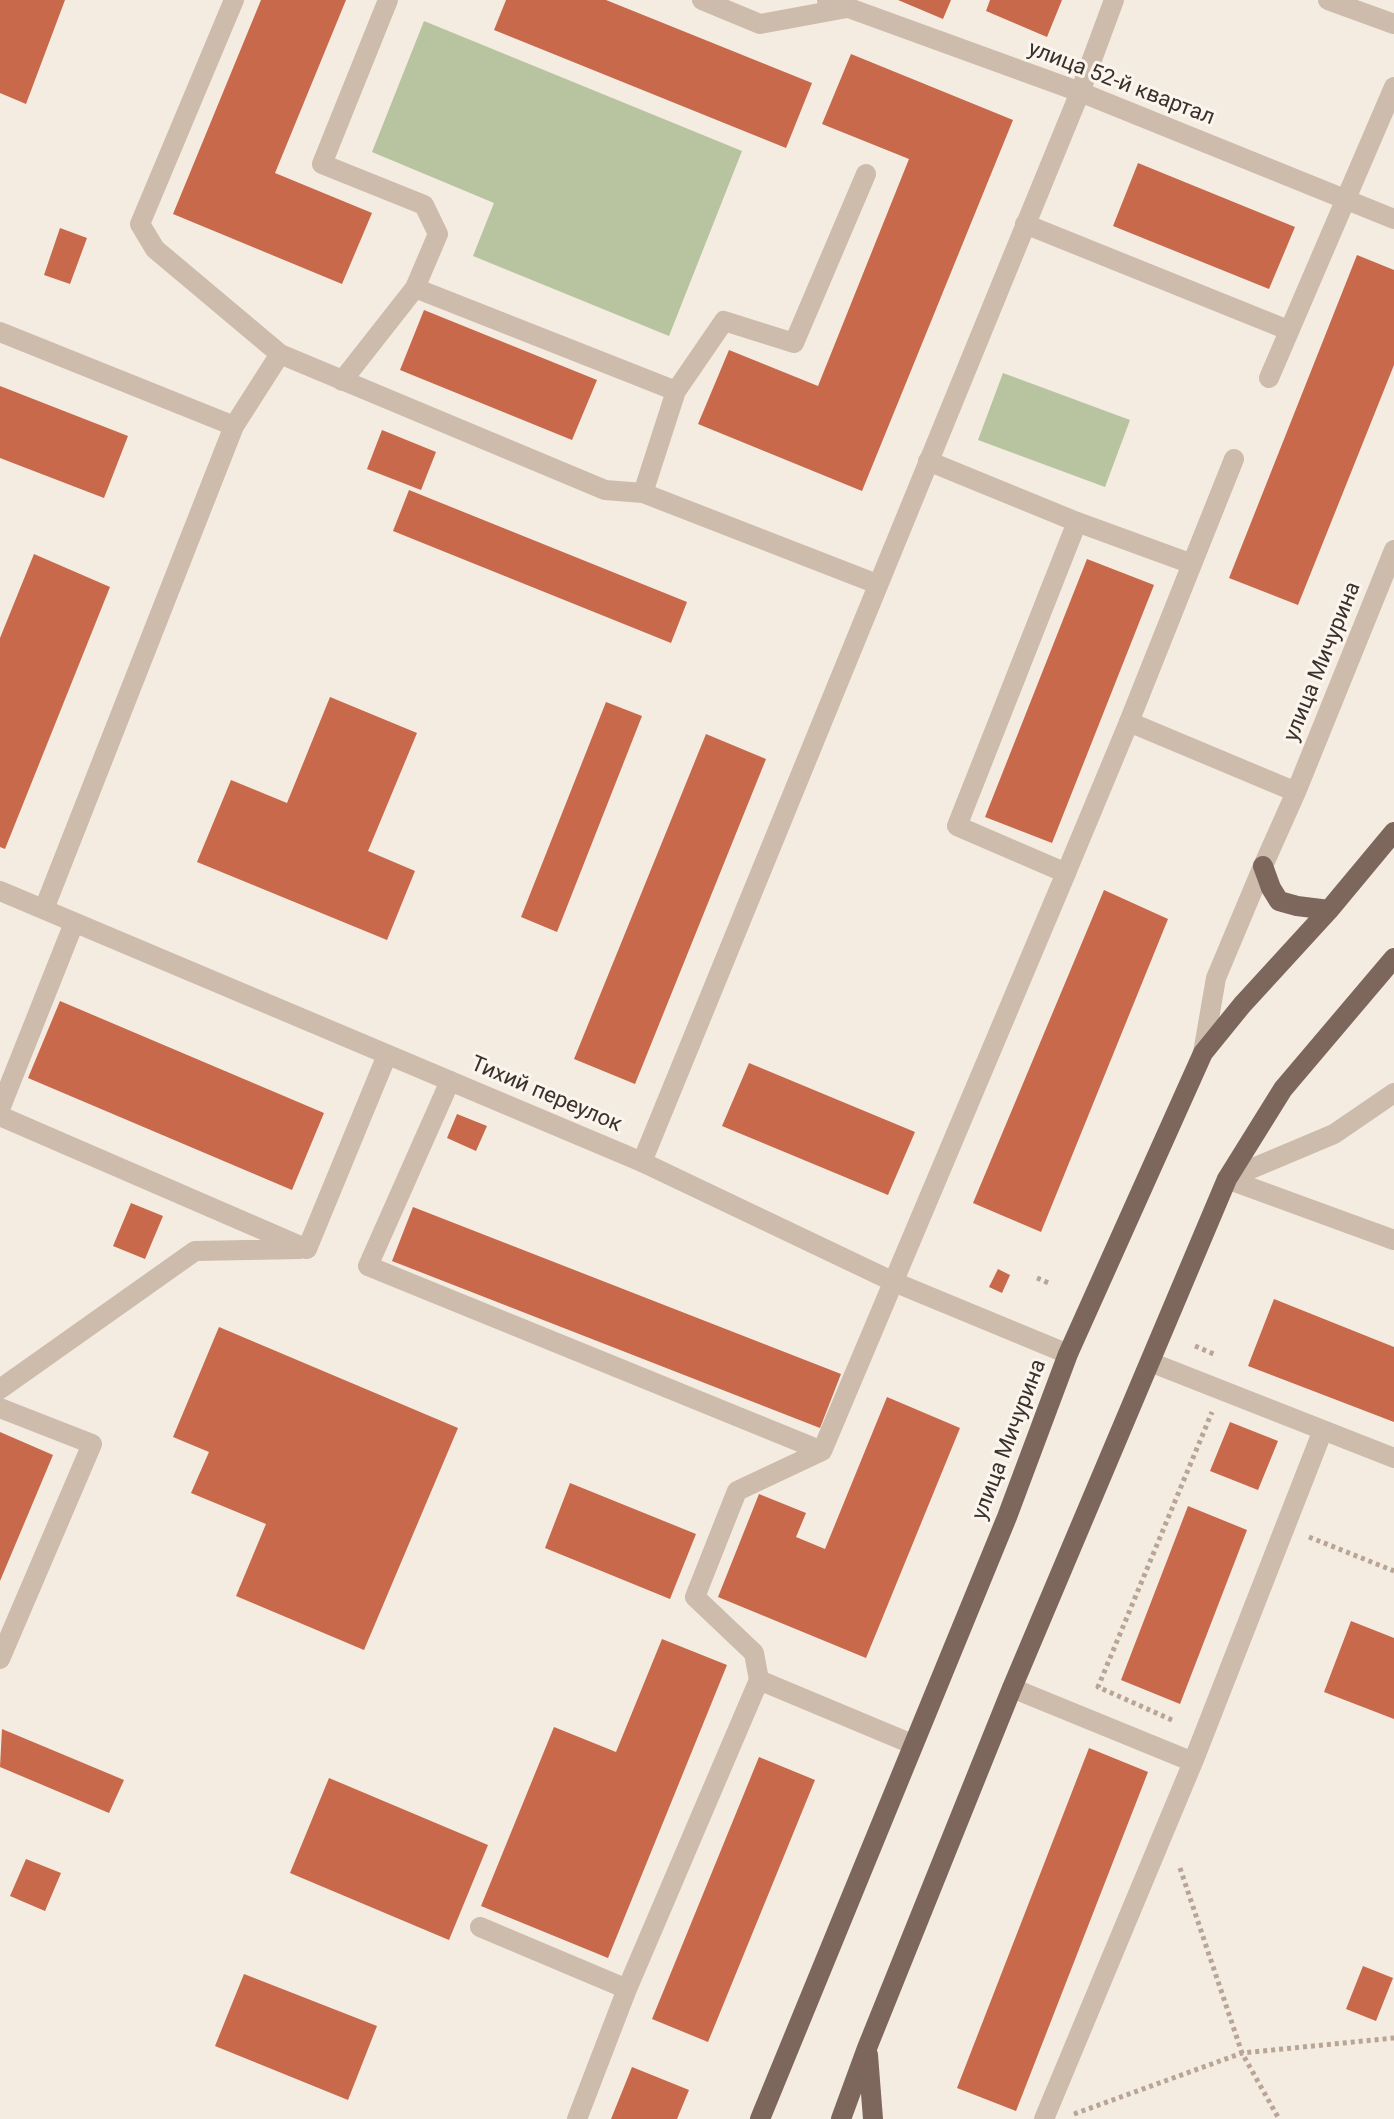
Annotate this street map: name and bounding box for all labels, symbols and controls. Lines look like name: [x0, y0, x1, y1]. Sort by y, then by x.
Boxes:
street label: улица 52-й квартал: [1024, 36, 1218, 132]
street label: улица Мичурина: [1279, 578, 1367, 746]
street label: Тихий переулок: [466, 1051, 626, 1139]
street label: улица Мичурина: [967, 1356, 1053, 1524]

